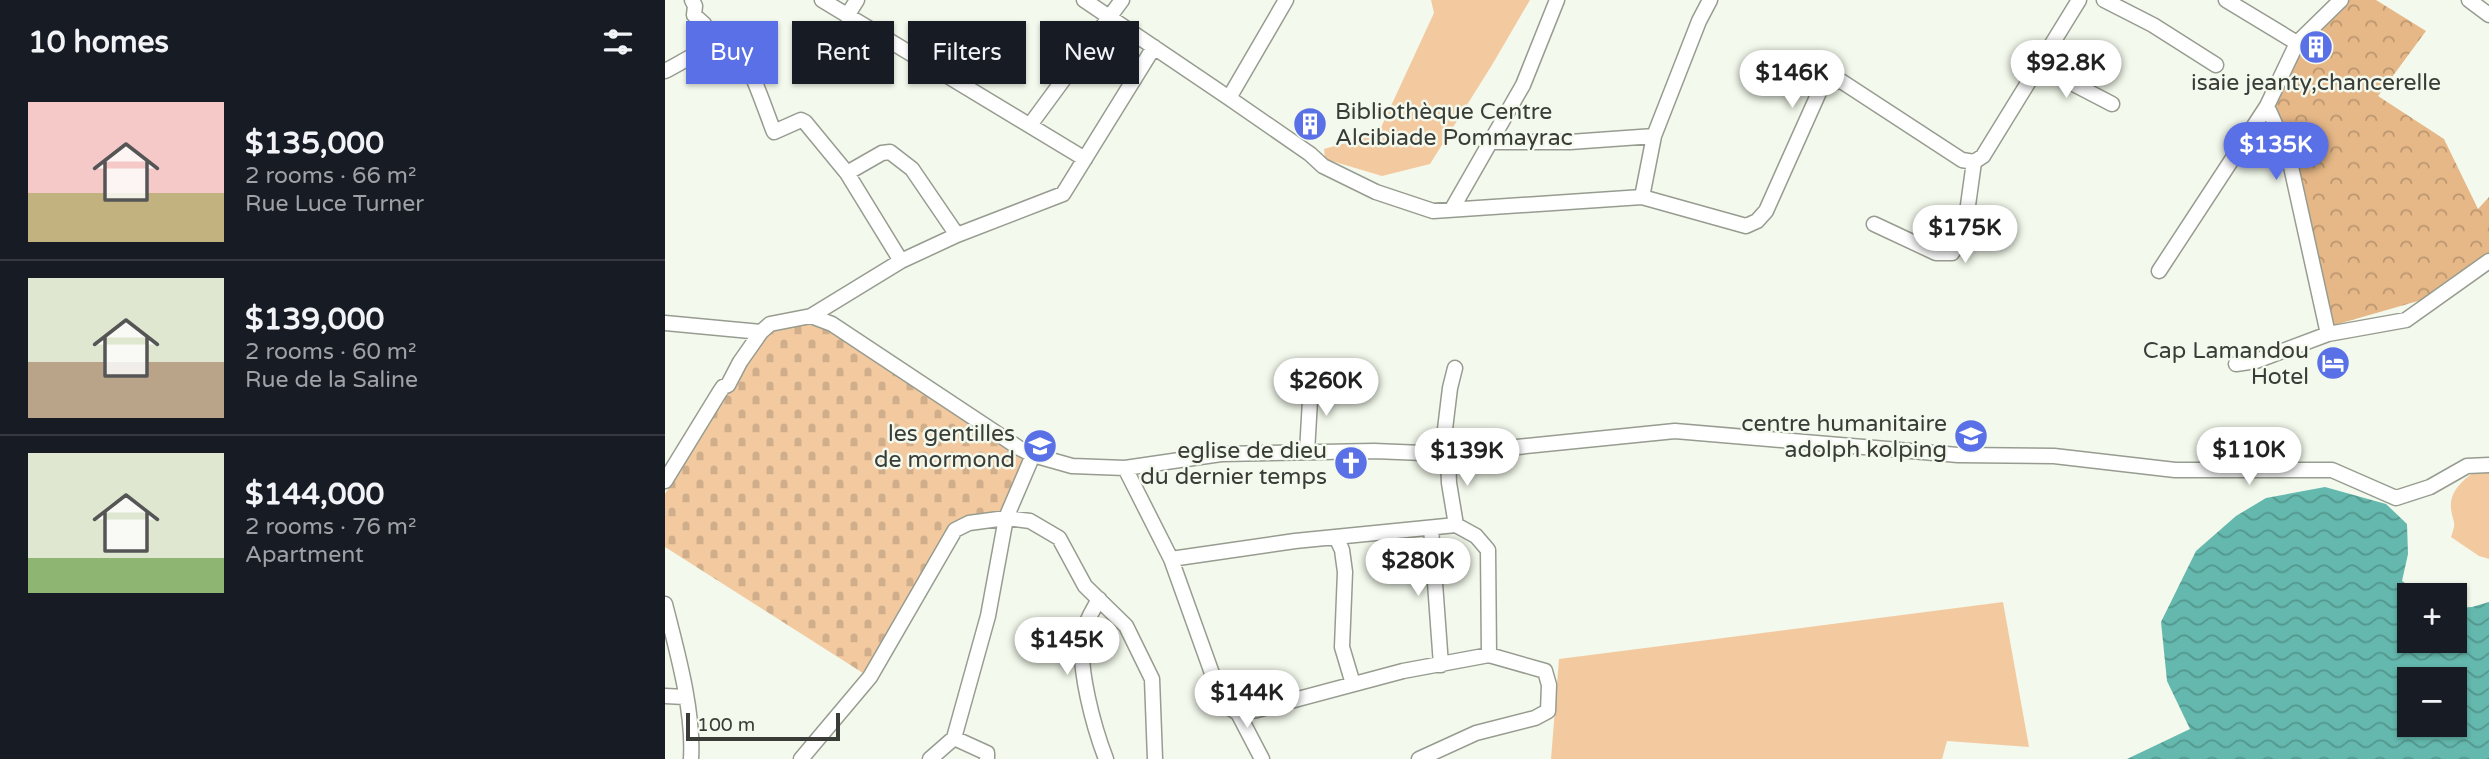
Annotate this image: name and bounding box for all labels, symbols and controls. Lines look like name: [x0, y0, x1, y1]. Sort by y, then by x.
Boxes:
chip: Buy: [686, 21, 778, 84]
chip: Rent: [792, 21, 894, 84]
chip: Filters: [908, 21, 1026, 84]
chip: New: [1040, 21, 1139, 84]
icon: filters: [599, 23, 637, 61]
text: 10 homes: [28, 24, 169, 61]
building icon: isaie jeanty,chancerelle: [2297, 28, 2335, 66]
pin: $92.8K: [2009, 41, 2123, 100]
text: $92.8K: [2027, 49, 2105, 77]
pin: $146K: [1743, 50, 1841, 110]
text: $146K: [1756, 59, 1828, 87]
place label: isaie jeanty,chancerelle: [2191, 69, 2441, 97]
place label: Bibliothèque Centre Alcibiade Pommayrac: [1335, 98, 1573, 152]
building icon: Bibliothèque Centre Alcibiade Pommayrac: [1291, 105, 1329, 143]
pin: $135K: [2227, 122, 2325, 182]
text: $135,000: [245, 125, 384, 162]
icon: home: [84, 130, 168, 214]
text: $135K: [2240, 131, 2312, 159]
text: 2 rooms · 66 m²: [245, 162, 416, 190]
text: Rue Luce Turner: [245, 190, 424, 218]
pin: $175K: [1916, 205, 2014, 265]
text: $175K: [1929, 214, 2001, 242]
text: $139,000: [245, 301, 384, 338]
icon: home: [84, 306, 168, 390]
place label: Cap Lamandou Hotel: [2143, 337, 2309, 391]
text: 2 rooms · 60 m²: [245, 338, 416, 366]
hotel icon: Cap Lamandou Hotel: [2314, 344, 2352, 382]
pin: $260K: [1277, 358, 1375, 418]
text: Rue de la Saline: [245, 366, 418, 394]
text: $260K: [1290, 367, 1362, 395]
place label: centre humanitaire adolph kolping: [1741, 410, 1947, 464]
school or university icon: centre humanitaire adolph kolping: [1952, 417, 1990, 455]
place label: les gentilles de mormond: [874, 420, 1015, 474]
school or university icon: les gentilles de mormond: [1021, 427, 1059, 465]
pin: $139K: [1418, 428, 1516, 488]
pin: $110K: [2200, 428, 2298, 487]
text: $110K: [2213, 436, 2285, 464]
place label: eglise de dieu du dernier temps: [1140, 437, 1327, 491]
text: $139K: [1431, 437, 1503, 465]
church icon: eglise de dieu du dernier temps: [1332, 444, 1370, 482]
text: $144,000: [245, 476, 384, 513]
icon: home: [84, 481, 168, 565]
text: 2 rooms · 76 m²: [245, 513, 416, 541]
pin: $280K: [1369, 538, 1467, 598]
text: Apartment: [245, 541, 364, 569]
text: $280K: [1382, 547, 1454, 575]
map controls: [2397, 583, 2467, 737]
button: +: [2397, 583, 2467, 653]
pin: $145K: [1018, 618, 1116, 677]
text: $145K: [1031, 626, 1103, 654]
button: −: [2397, 667, 2467, 737]
pin: $144K: [1198, 670, 1296, 730]
text: $144K: [1211, 679, 1283, 707]
scale bar: [686, 710, 840, 742]
text: 100 m: [697, 714, 755, 736]

